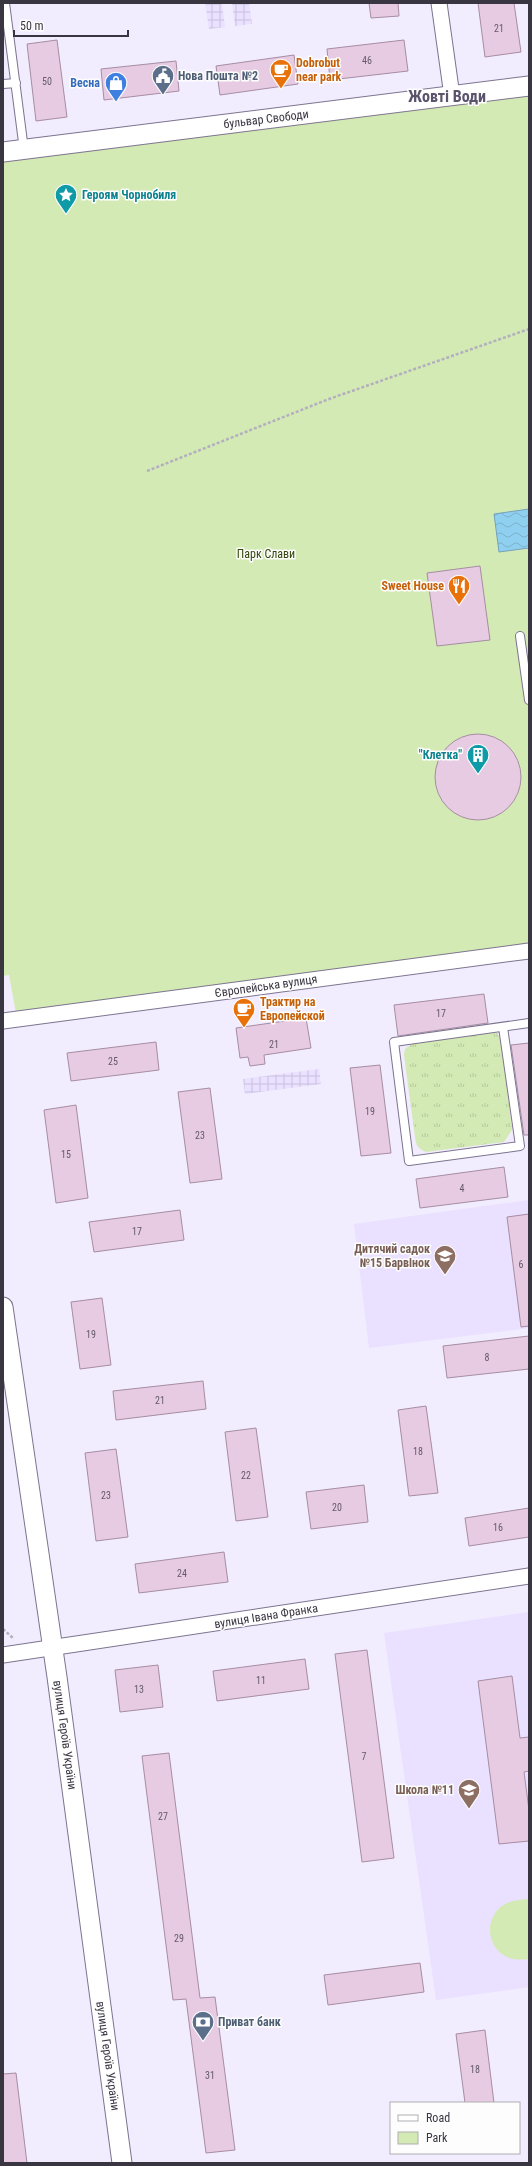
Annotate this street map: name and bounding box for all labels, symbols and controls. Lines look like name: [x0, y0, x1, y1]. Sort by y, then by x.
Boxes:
scale bar: [14, 12, 128, 38]
text: 50 m: [20, 19, 44, 33]
house number: 21: [494, 23, 504, 34]
house number: 46: [362, 55, 372, 66]
place label: Dobrobut near park: [296, 56, 342, 84]
cafe icon: Dobrobut near park: [268, 57, 294, 90]
public building icon: Нова Пошта №2: [150, 63, 176, 96]
place label: Нова Пошта №2: [178, 69, 258, 83]
shop icon: Весна: [103, 70, 129, 103]
house number: 50: [42, 76, 52, 87]
place label: Весна: [70, 76, 100, 90]
district label: Жовті Води: [408, 87, 486, 106]
street label: бульвар Свободи: [223, 107, 309, 131]
place icon: Героям Чорнобиля: [53, 182, 79, 215]
place label: Героям Чорнобиля: [82, 188, 176, 202]
park label: Парк Слави: [237, 547, 295, 561]
restaurant icon: Sweet House: [446, 573, 472, 606]
place label: Sweet House: [382, 579, 444, 593]
building icon: "Клетка": [465, 742, 491, 775]
place label: "Клетка": [419, 748, 462, 762]
street label: Європейська вулиця: [214, 972, 318, 1000]
place label: Трактир на Европейской: [260, 995, 325, 1023]
cafe icon: Трактир на Европейской: [231, 996, 257, 1029]
house number: 17: [436, 1008, 446, 1019]
house number: 21: [269, 1039, 279, 1050]
house number: 25: [108, 1056, 118, 1067]
house number: 19: [365, 1106, 375, 1117]
house number: 23: [195, 1130, 205, 1141]
house number: 15: [61, 1149, 71, 1160]
house number: 4: [460, 1183, 465, 1194]
house number: 17: [132, 1226, 142, 1237]
place label: Дитячий садок №15 Барвінок: [354, 1242, 430, 1270]
school or university icon: Дитячий садок №15 Барвінок: [432, 1243, 458, 1276]
house number: 6: [519, 1259, 524, 1270]
house number: 19: [86, 1329, 96, 1340]
house number: 8: [485, 1352, 490, 1363]
house number: 21: [155, 1395, 165, 1406]
house number: 18: [413, 1446, 423, 1457]
house number: 22: [241, 1470, 251, 1481]
house number: 23: [101, 1490, 111, 1501]
house number: 20: [332, 1502, 342, 1513]
house number: 16: [493, 1522, 503, 1533]
house number: 24: [177, 1568, 187, 1579]
street label: вулиця Івана Франка: [213, 1601, 319, 1631]
house number: 11: [256, 1675, 266, 1686]
street label: вулиця Героїв України: [50, 1679, 80, 1791]
house number: 13: [134, 1684, 144, 1695]
house number: 7: [362, 1751, 367, 1762]
school or university icon: Школа №11: [456, 1777, 482, 1810]
place label: Школа №11: [395, 1783, 454, 1797]
house number: 27: [158, 1811, 168, 1822]
house number: 29: [174, 1933, 184, 1944]
street label: вулиця Героїв України: [93, 2000, 123, 2112]
bank icon: Приват банк: [190, 2009, 216, 2042]
place label: Приват банк: [218, 2015, 281, 2029]
house number: 18: [470, 2064, 480, 2075]
house number: 31: [205, 2070, 215, 2081]
legend: [390, 2102, 520, 2154]
text: Road: [426, 2111, 450, 2125]
text: Park: [426, 2131, 448, 2145]

